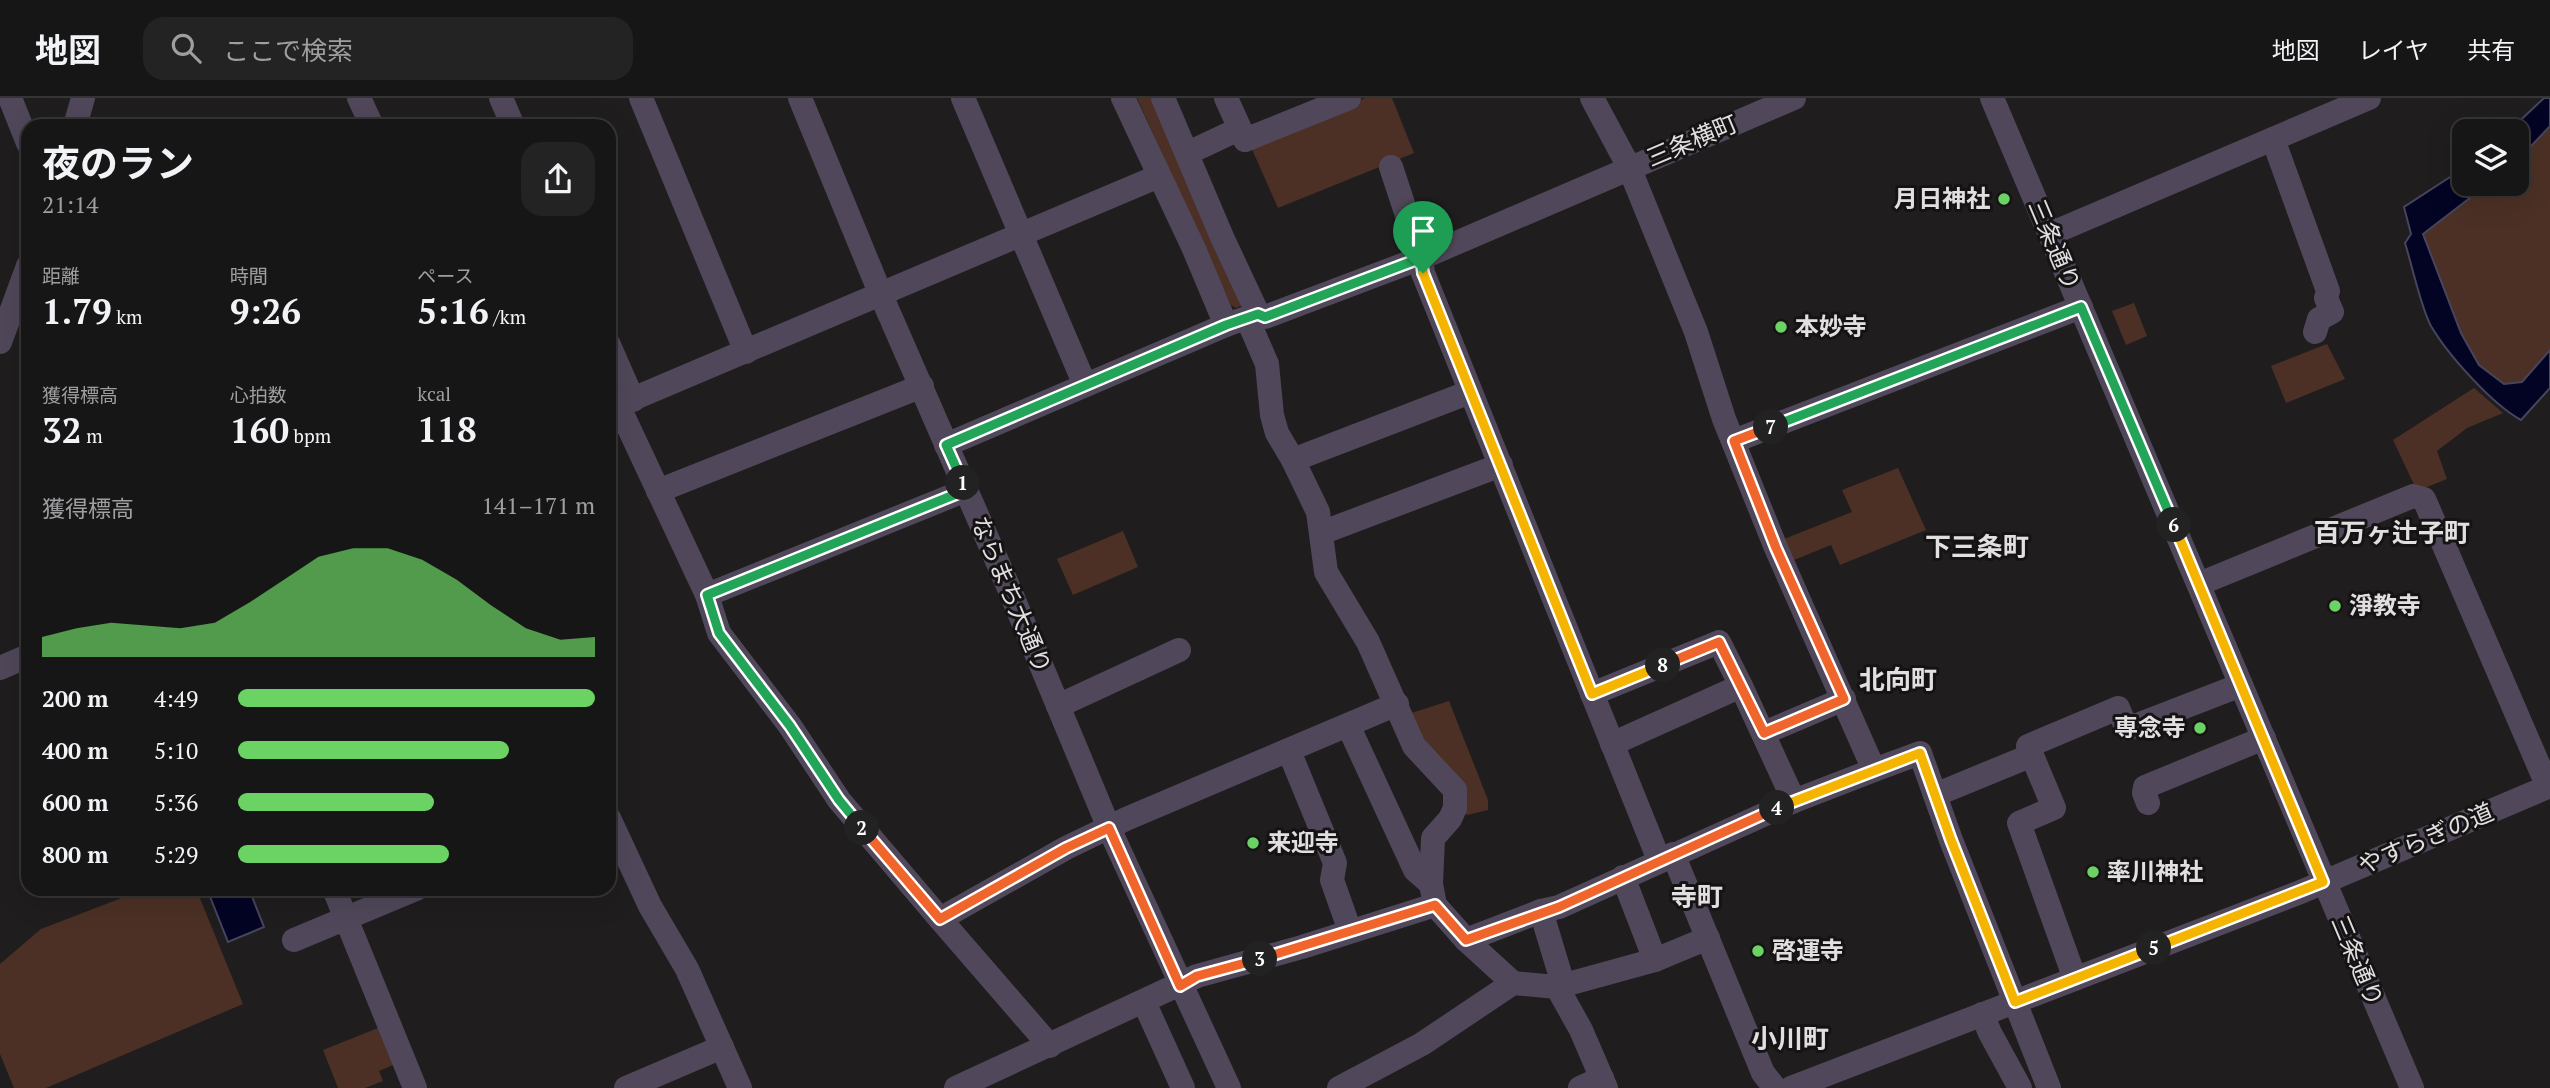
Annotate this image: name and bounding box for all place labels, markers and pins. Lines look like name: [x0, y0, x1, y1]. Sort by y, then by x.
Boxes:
place label: 月日神社: [1894, 182, 1990, 214]
marker: 月日神社: [1996, 191, 2012, 207]
pin: [1393, 201, 1453, 273]
place label: 本妙寺: [1795, 310, 1867, 342]
marker: 本妙寺: [1773, 319, 1789, 335]
pin: 7: [1754, 410, 1788, 444]
pin: 1: [946, 466, 981, 500]
pin: 6: [2156, 508, 2192, 542]
place label: 淨教寺: [2349, 589, 2421, 621]
marker: 淨教寺: [2327, 598, 2343, 614]
pin: 8: [1646, 648, 1680, 682]
place label: 専念寺: [2114, 711, 2186, 743]
marker: 専念寺: [2192, 720, 2208, 736]
pin: 4: [1760, 790, 1795, 826]
pin: 2: [844, 810, 880, 846]
place label: 来迎寺: [1267, 826, 1339, 858]
marker: 来迎寺: [1245, 835, 1261, 851]
place label: 率川神社: [2107, 855, 2203, 887]
marker: 率川神社: [2085, 864, 2101, 880]
pin: 5: [2136, 930, 2172, 966]
place label: 啓運寺: [1772, 934, 1844, 966]
pin: 3: [1242, 942, 1278, 976]
marker: 啓運寺: [1750, 943, 1766, 959]

